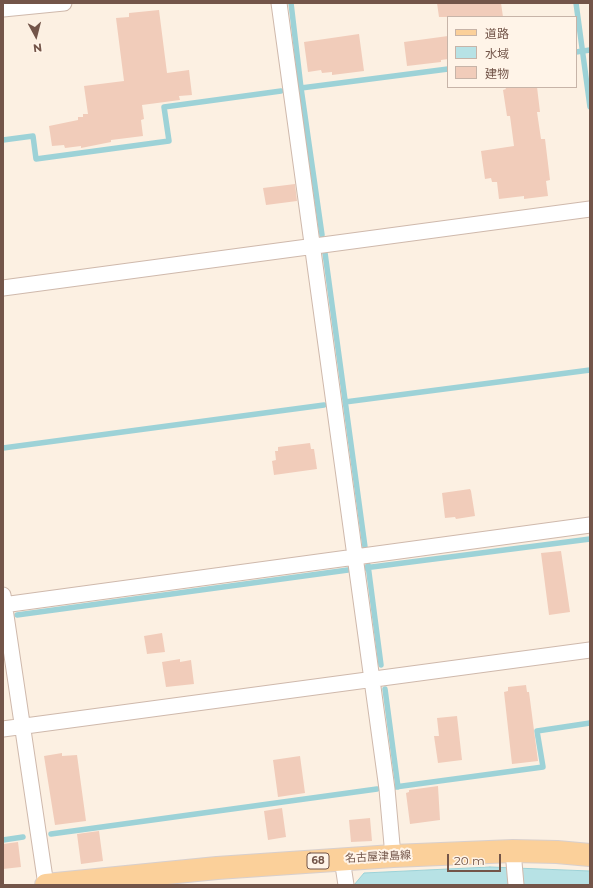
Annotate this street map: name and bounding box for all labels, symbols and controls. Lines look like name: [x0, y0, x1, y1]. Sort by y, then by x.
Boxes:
north arrow: [16, 16, 56, 56]
legend: [447, 16, 577, 88]
text: 道路: [485, 26, 509, 41]
text: N: [32, 40, 43, 55]
text: 水域: [485, 46, 509, 61]
text: 建物: [485, 66, 509, 81]
scale bar: [449, 846, 503, 872]
street label: 名古屋津島線: [345, 849, 411, 865]
road number: 68: [307, 853, 329, 869]
text: 20 m: [454, 853, 485, 868]

